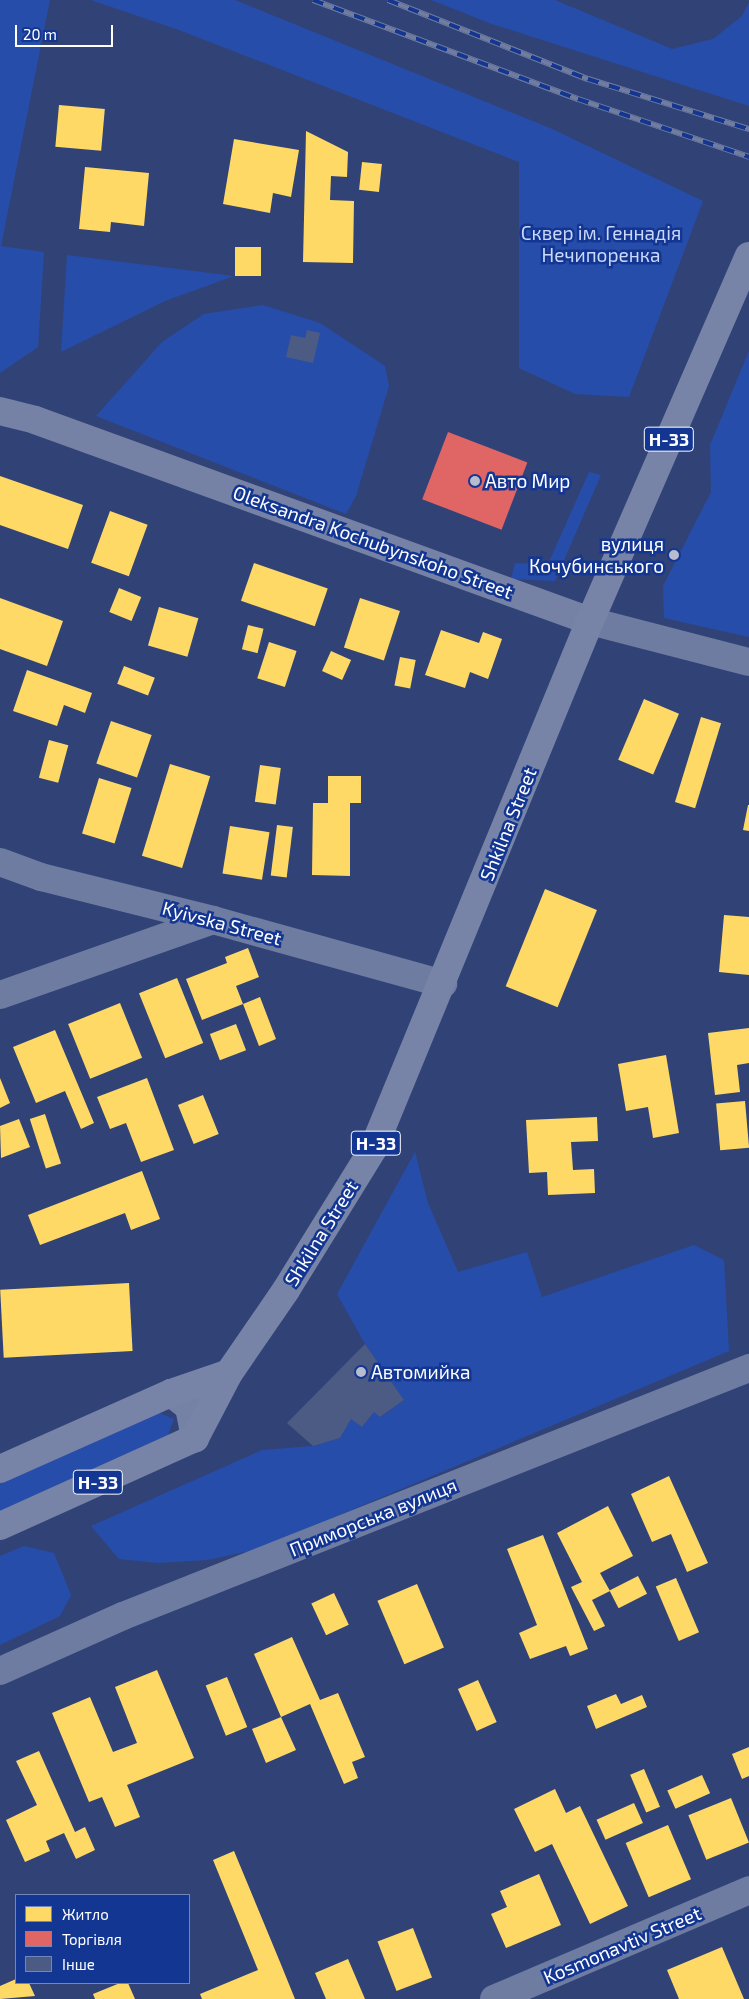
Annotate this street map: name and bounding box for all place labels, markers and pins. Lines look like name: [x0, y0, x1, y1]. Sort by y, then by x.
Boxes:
place label: Авто Мир: [485, 470, 570, 492]
marker: Авто Мир: [469, 475, 481, 487]
place label: вулиця Кочубинського: [529, 533, 664, 577]
marker: вулиця Кочубинського: [668, 549, 680, 561]
place label: Автомийка: [371, 1361, 470, 1383]
marker: Автомийка: [355, 1366, 367, 1378]

